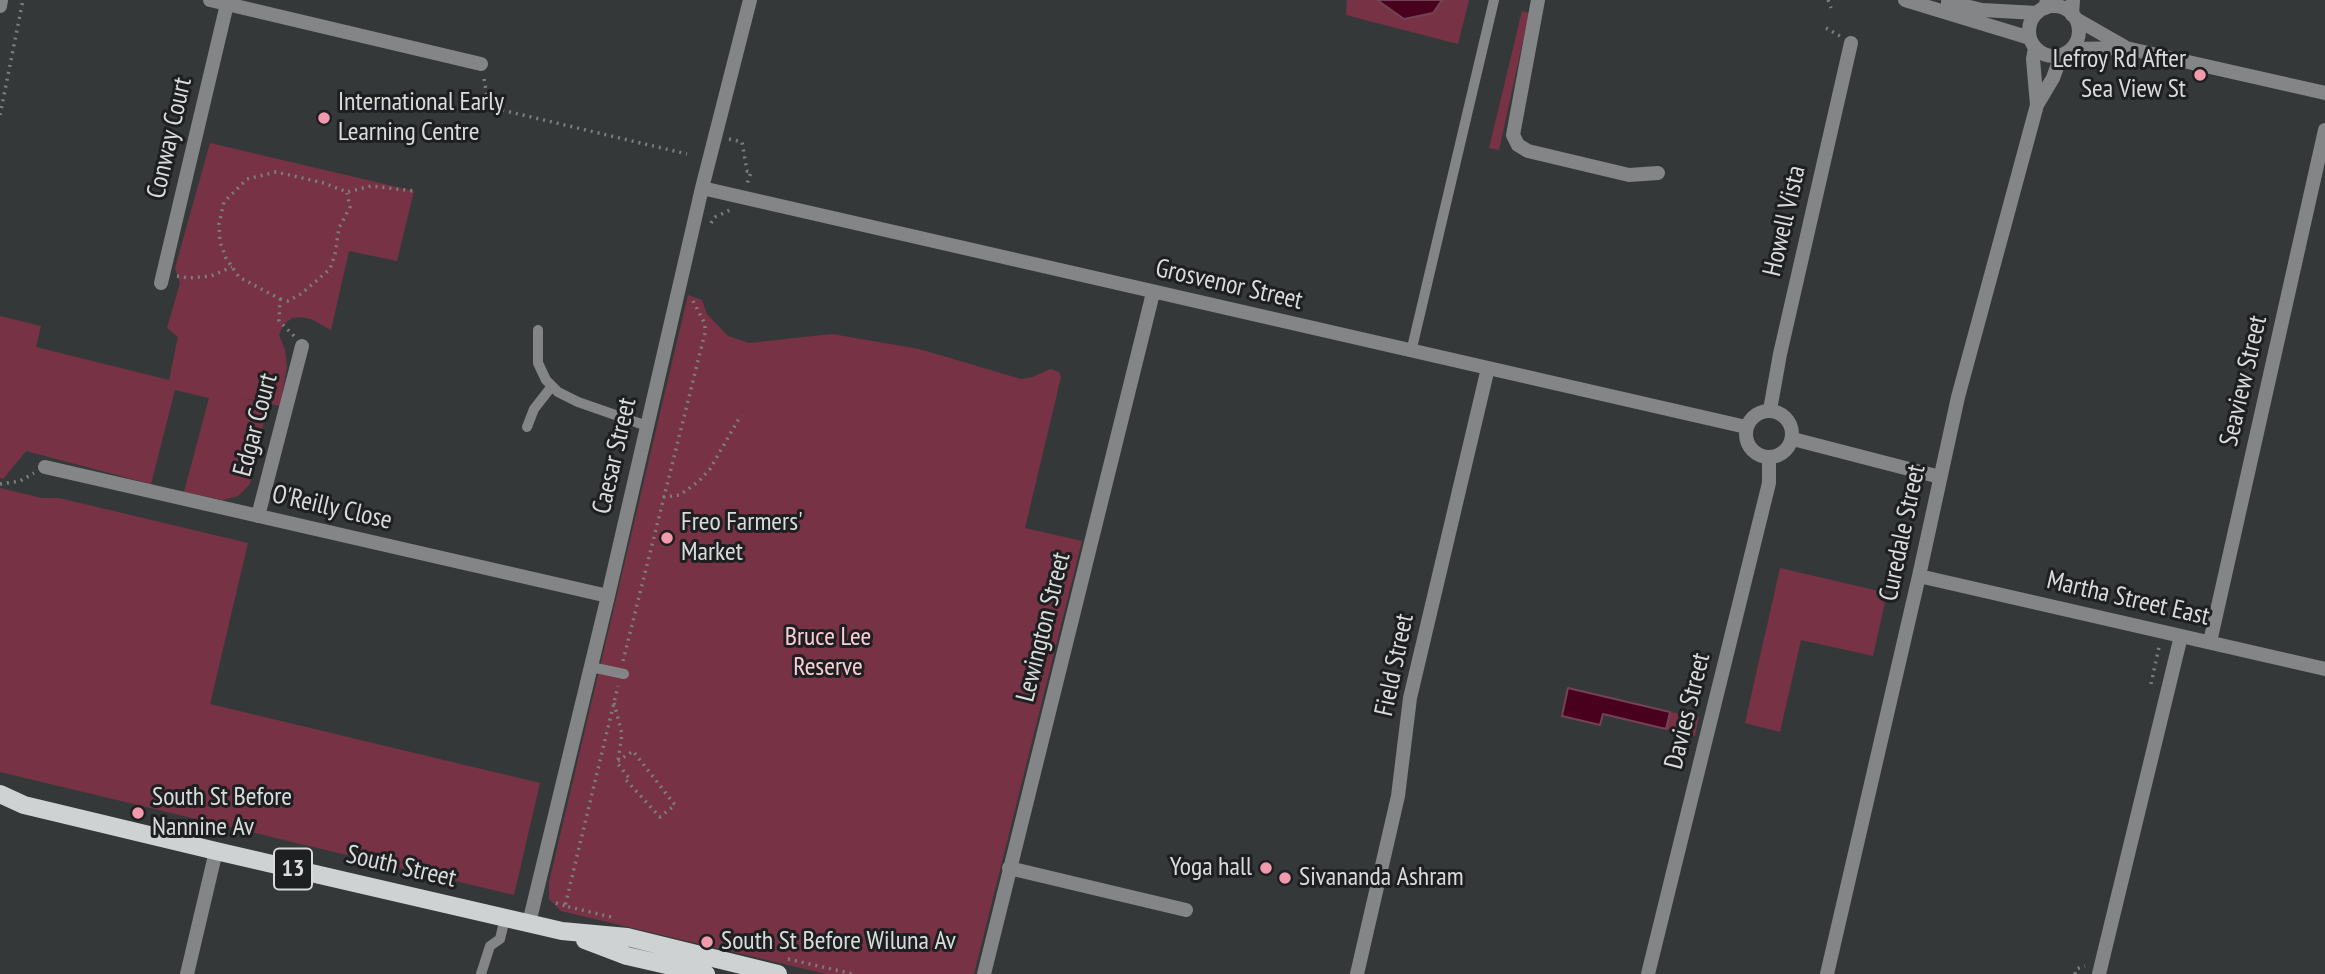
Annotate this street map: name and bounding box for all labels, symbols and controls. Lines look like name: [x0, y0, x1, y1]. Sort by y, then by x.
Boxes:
place label: Lefroy Rd After Sea View St: [2053, 44, 2186, 106]
marker: Lefroy Rd After Sea View St: [2192, 67, 2208, 83]
street label: Conway Court: [141, 74, 199, 202]
place label: International Early Learning Centre: [338, 87, 504, 148]
marker: International Early Learning Centre: [316, 110, 332, 126]
street label: Howell Vista: [1757, 163, 1813, 279]
street label: Grosvenor Street: [1152, 253, 1306, 317]
street label: Seaview Street: [2214, 313, 2274, 449]
street label: Edgar Court: [227, 370, 285, 480]
street label: Caesar Street: [586, 395, 644, 517]
street label: Curedale Street: [1873, 462, 1933, 604]
street label: O'Reilly Close: [269, 479, 395, 537]
place label: Freo Farmers' Market: [681, 507, 803, 568]
marker: Freo Farmers' Market: [659, 530, 675, 546]
street label: Lewington Street: [1010, 549, 1078, 705]
street label: Martha Street East: [2044, 565, 2212, 633]
street label: Field Street: [1369, 611, 1421, 719]
park label: Bruce Lee Reserve: [785, 622, 871, 684]
street label: Davies Street: [1659, 650, 1717, 772]
place label: South St Before Nannine Av: [152, 782, 292, 844]
marker: South St Before Nannine Av: [130, 805, 146, 821]
street label: South Street: [343, 839, 459, 895]
road number: 13: [274, 848, 312, 890]
place label: Yoga hall: [1170, 852, 1252, 884]
marker: Yoga hall: [1258, 860, 1274, 876]
place label: Sivananda Ashram: [1299, 862, 1464, 894]
marker: Sivananda Ashram: [1277, 870, 1293, 886]
place label: South St Before Wiluna Av: [721, 926, 956, 958]
marker: South St Before Wiluna Av: [699, 934, 715, 950]

